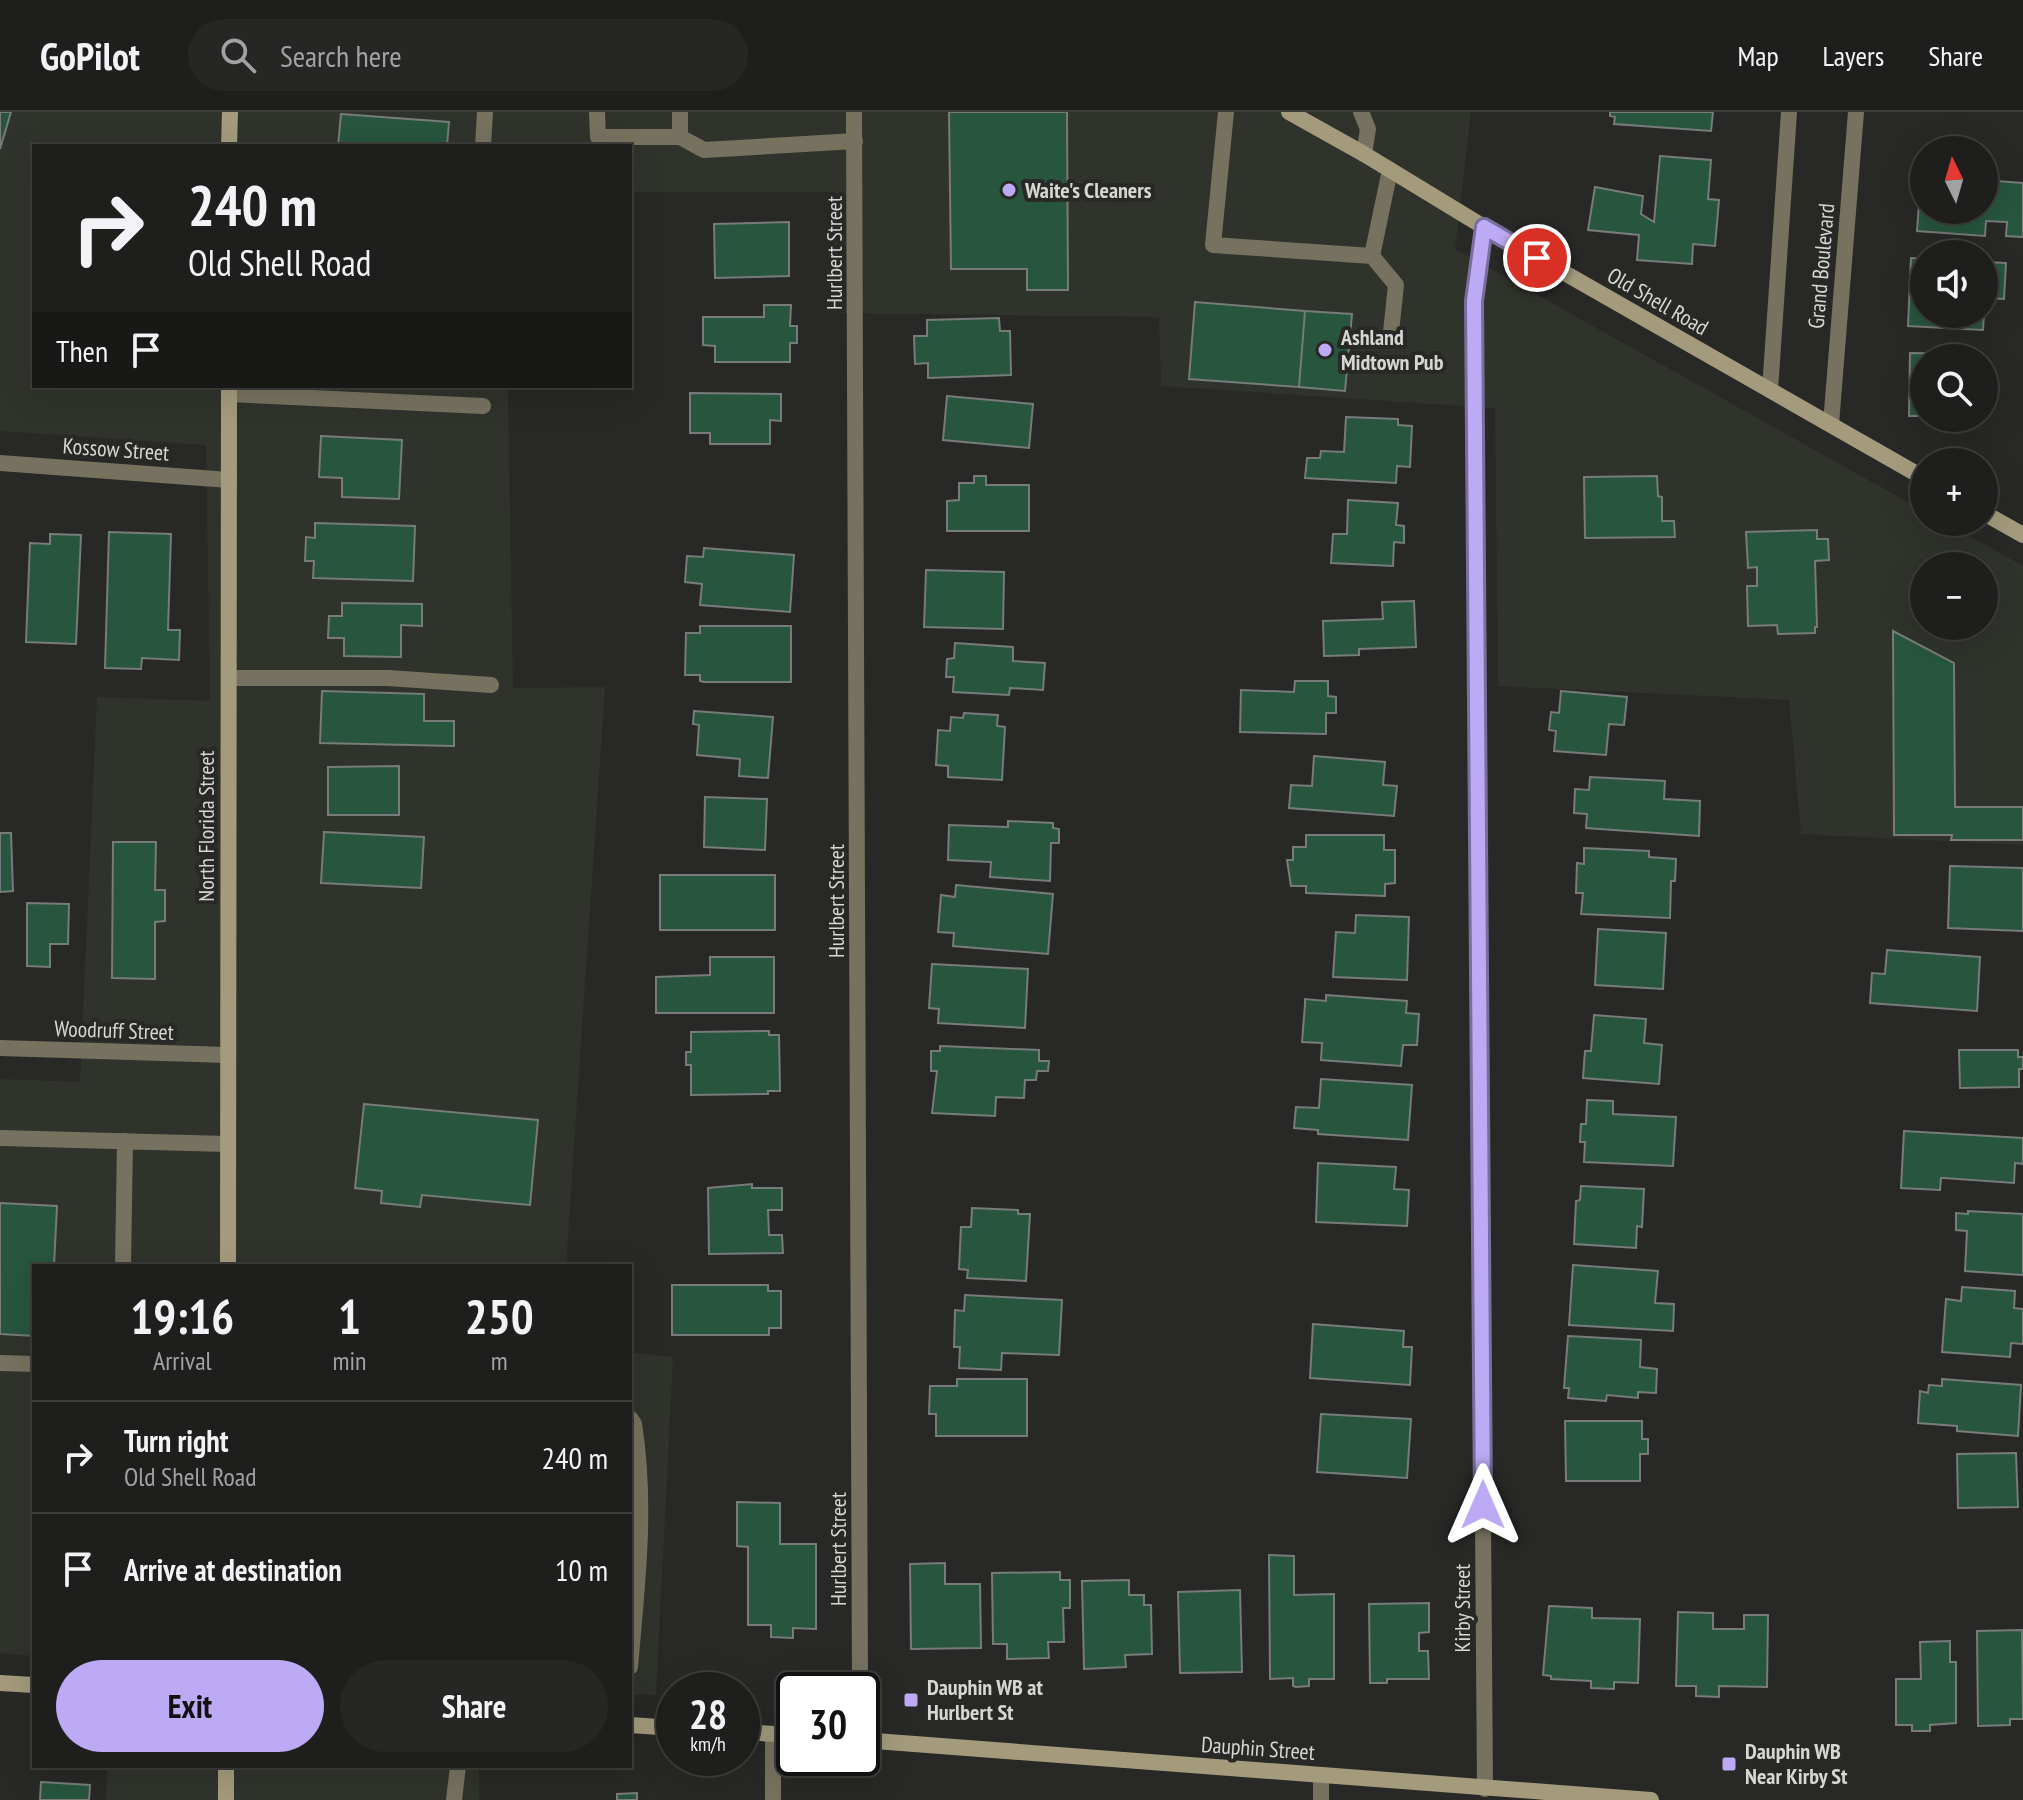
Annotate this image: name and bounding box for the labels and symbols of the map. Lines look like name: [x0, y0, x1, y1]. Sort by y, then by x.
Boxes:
north arrow: [1910, 136, 1998, 224]
place label: Waite's Cleaners: [1024, 176, 1152, 204]
marker: Waite's Cleaners: [1000, 181, 1018, 199]
street label: Hurlbert Street: [820, 196, 848, 310]
street label: Grand Boulevard: [1802, 202, 1840, 330]
pin: [1503, 224, 1571, 292]
street label: Old Shell Road: [1602, 261, 1714, 341]
place label: Ashland Midtown Pub: [1340, 323, 1444, 376]
marker: Ashland Midtown Pub: [1316, 341, 1334, 359]
street label: Kossow Street: [62, 431, 170, 467]
street label: North Florida Street: [192, 750, 220, 902]
street label: Hurlbert Street: [822, 844, 850, 958]
street label: Woodruff Street: [54, 1014, 174, 1046]
position arrow: [1441, 1463, 1525, 1547]
street label: Hurlbert Street: [824, 1492, 852, 1606]
street label: Kirby Street: [1448, 1564, 1476, 1652]
speed limit sign: 30: [776, 1672, 880, 1776]
place label: Dauphin WB at Hurlbert St: [927, 1673, 1043, 1726]
marker: Dauphin WB at Hurlbert St: [902, 1691, 920, 1709]
street label: Dauphin Street: [1200, 1730, 1316, 1766]
place label: Dauphin WB Near Kirby St: [1745, 1737, 1848, 1790]
marker: Dauphin WB Near Kirby St: [1720, 1755, 1738, 1773]

